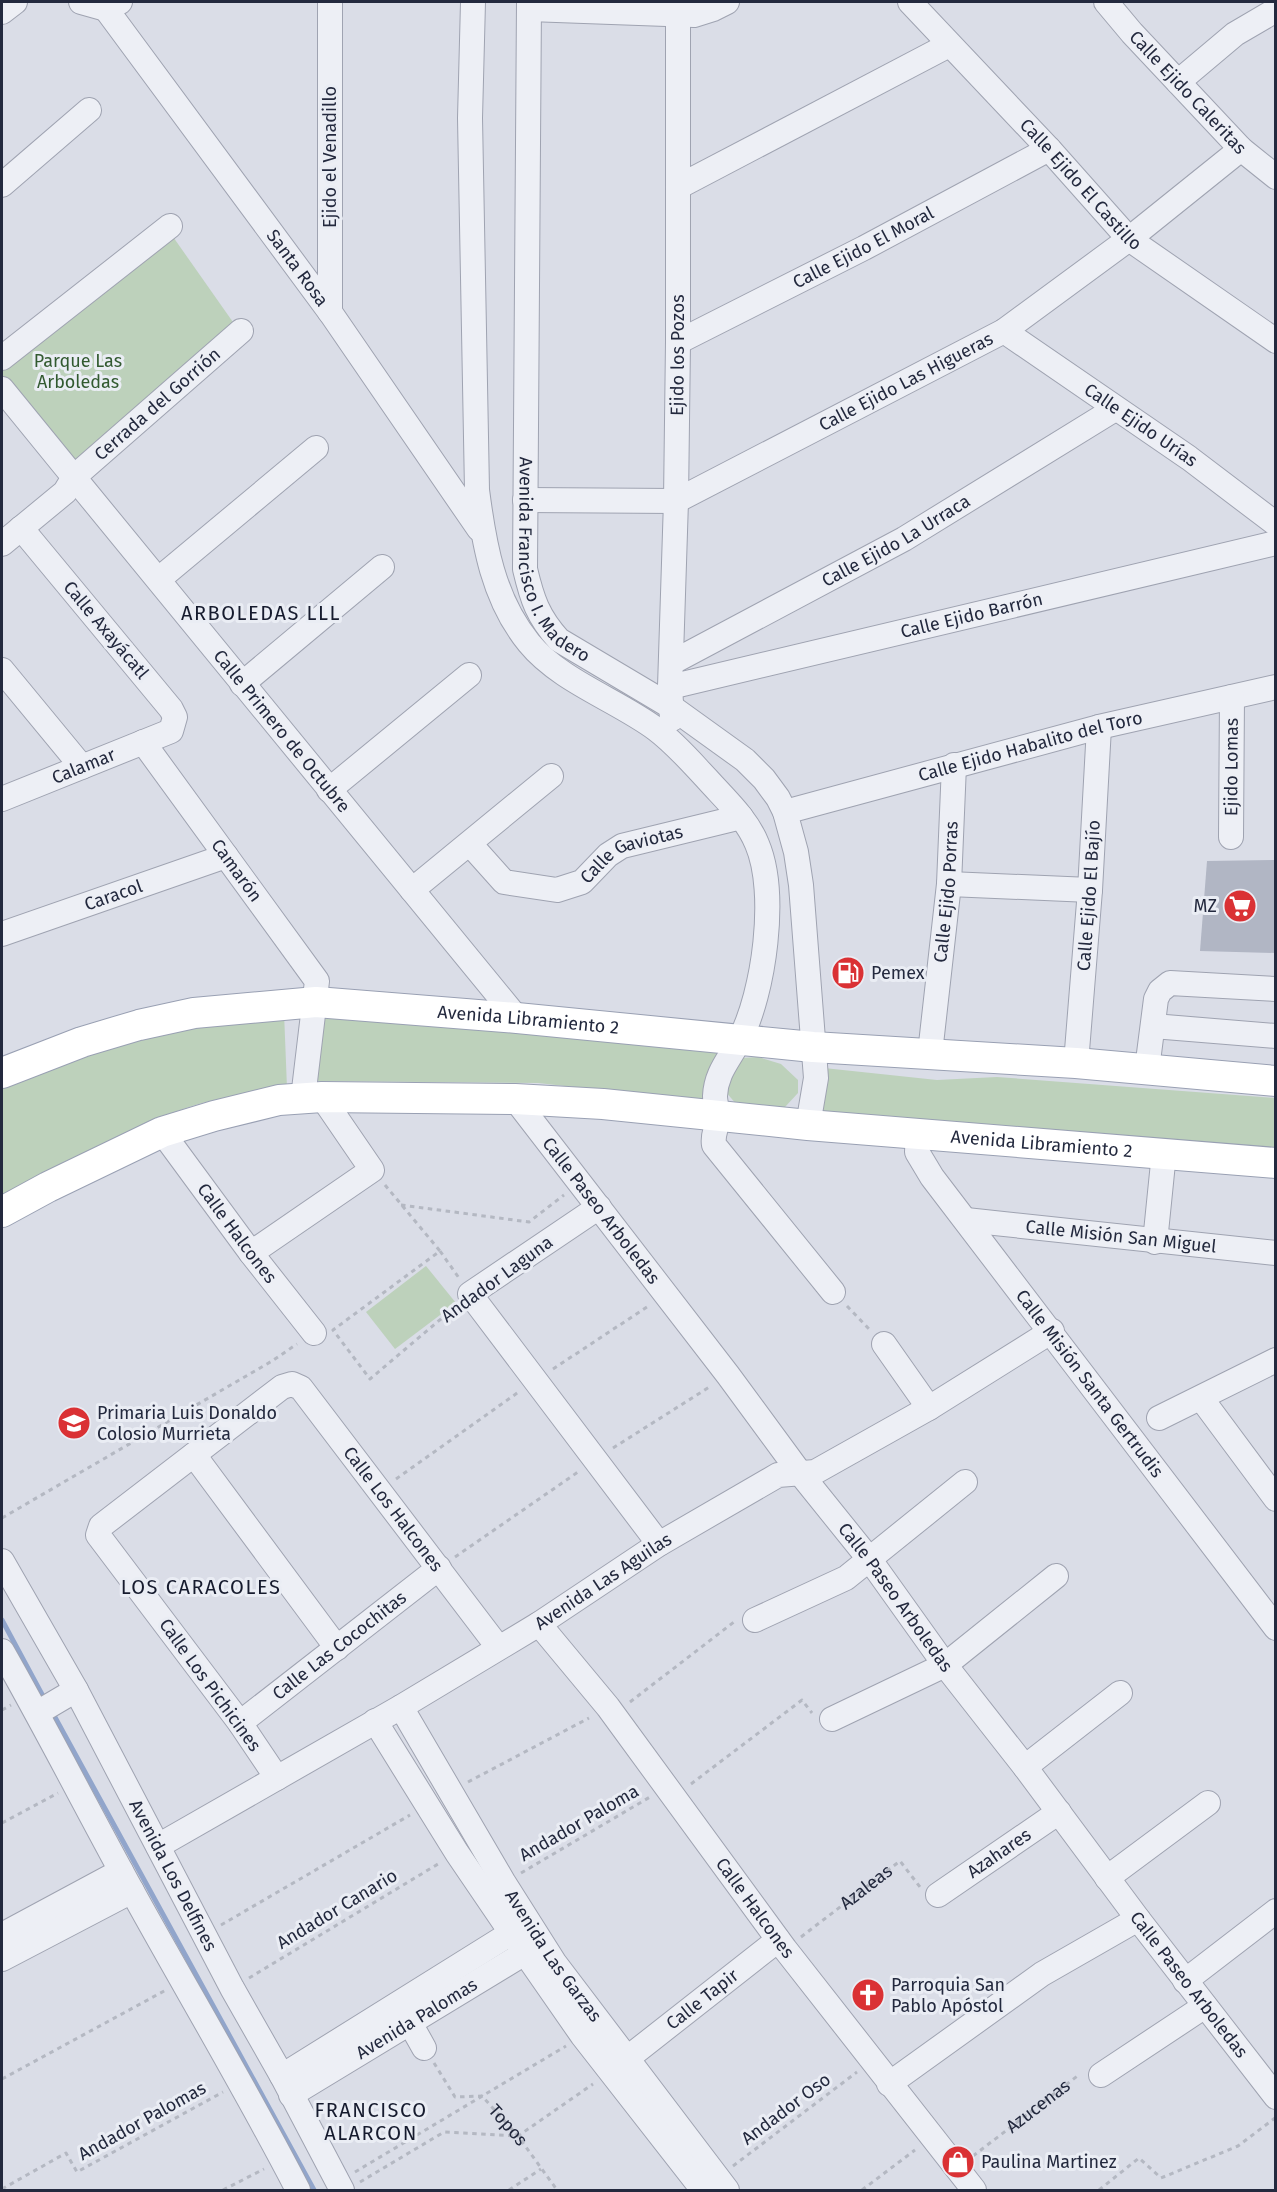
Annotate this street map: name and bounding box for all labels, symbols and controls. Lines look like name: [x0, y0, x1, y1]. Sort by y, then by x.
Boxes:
street label: Calle Ejido Caleritas: [1125, 26, 1251, 159]
street label: Ejido el Venadillo: [319, 86, 341, 228]
street label: Calle Ejido El Castillo: [1015, 114, 1146, 255]
street label: Calle Ejido El Moral: [789, 202, 938, 293]
street label: Santa Rosa: [262, 225, 333, 311]
street label: Ejido los Pozos: [666, 294, 689, 416]
street label: Calle Ejido Las Higueras: [815, 328, 997, 436]
street label: Cerrada del Gorrión: [90, 343, 225, 465]
park label: Parque Las Arboledas: [34, 350, 122, 393]
street label: Calle Ejido Urías: [1080, 378, 1202, 471]
street label: Avenida Francisco I. Madero: [514, 457, 594, 667]
street label: Calle Ejido La Urraca: [818, 490, 974, 592]
street label: Calle Axayácatl: [59, 577, 153, 683]
street label: Calle Ejido Barrón: [898, 588, 1045, 643]
district label: ARBOLEDAS LLL: [181, 601, 341, 625]
street label: Calle Primero de Octubre: [209, 645, 355, 817]
street label: Calle Ejido Habalito del Toro: [916, 707, 1144, 786]
street label: Ejido Lomas: [1220, 718, 1243, 816]
street label: Calamar: [49, 743, 119, 789]
street label: Calle Ejido El Bajío: [1072, 819, 1105, 972]
street label: Calle Gaviotas: [575, 821, 685, 888]
street label: Calle Ejido Porras: [929, 821, 963, 964]
street label: Camarón: [206, 835, 267, 906]
street label: Caracol: [82, 875, 145, 915]
supermarket icon: MZ: [1222, 888, 1258, 924]
place label: MZ: [1194, 895, 1217, 917]
fuel station icon: Pemex: [830, 955, 866, 991]
place label: Pemex: [871, 962, 925, 984]
street label: Avenida Libramiento 2: [437, 1001, 620, 1039]
street label: Avenida Libramiento 2: [950, 1126, 1133, 1162]
street label: Calle Paseo Arboledas: [538, 1133, 665, 1288]
street label: Calle Halcones: [192, 1179, 282, 1288]
street label: Calle Misión San Miguel: [1025, 1215, 1218, 1258]
street label: Andador Laguna: [437, 1231, 557, 1327]
street label: Calle Misión Santa Gertrudis: [1011, 1285, 1168, 1482]
place label: Primaria Luis Donaldo Colosio Murrieta: [97, 1402, 277, 1445]
school or university icon: Primaria Luis Donaldo Colosio Murrieta: [56, 1405, 92, 1441]
street label: Calle Los Halcones: [339, 1442, 448, 1576]
street label: Calle Paseo Arboledas: [833, 1518, 957, 1676]
street label: Avenida Las Aguilas: [530, 1528, 676, 1635]
district label: LOS CARACOLES: [121, 1575, 281, 1599]
street label: Calle Las Cocochitas: [268, 1587, 411, 1705]
street label: Calle Los Pichicines: [154, 1614, 266, 1756]
street label: Andador Paloma: [515, 1780, 643, 1866]
street label: Avenida Los Delfines: [124, 1796, 222, 1955]
street label: Azahares: [963, 1823, 1035, 1883]
street label: Calle Halcones: [711, 1853, 799, 1963]
street label: Azaleas: [835, 1860, 897, 1914]
street label: Andador Canario: [273, 1864, 401, 1954]
street label: Avenida Las Garzas: [500, 1886, 606, 2026]
street label: Calle Paseo Arboledas: [1125, 1907, 1253, 2062]
street label: Calle Tapir: [662, 1964, 743, 2035]
street label: Avenida Palomas: [352, 1973, 481, 2064]
place label: Parroquia San Pablo Apóstol: [891, 1974, 1005, 2017]
church icon: Parroquia San Pablo Apóstol: [850, 1977, 886, 2013]
street label: Andador Oso: [737, 2068, 835, 2150]
street label: Azucenas: [1002, 2075, 1075, 2138]
street label: Andador Palomas: [74, 2077, 210, 2165]
district label: FRANCISCO ALARCON: [314, 2098, 428, 2145]
street label: Topos: [484, 2100, 532, 2150]
shop icon: Paulina Martinez: [940, 2144, 976, 2180]
place label: Paulina Martinez: [981, 2151, 1117, 2173]

